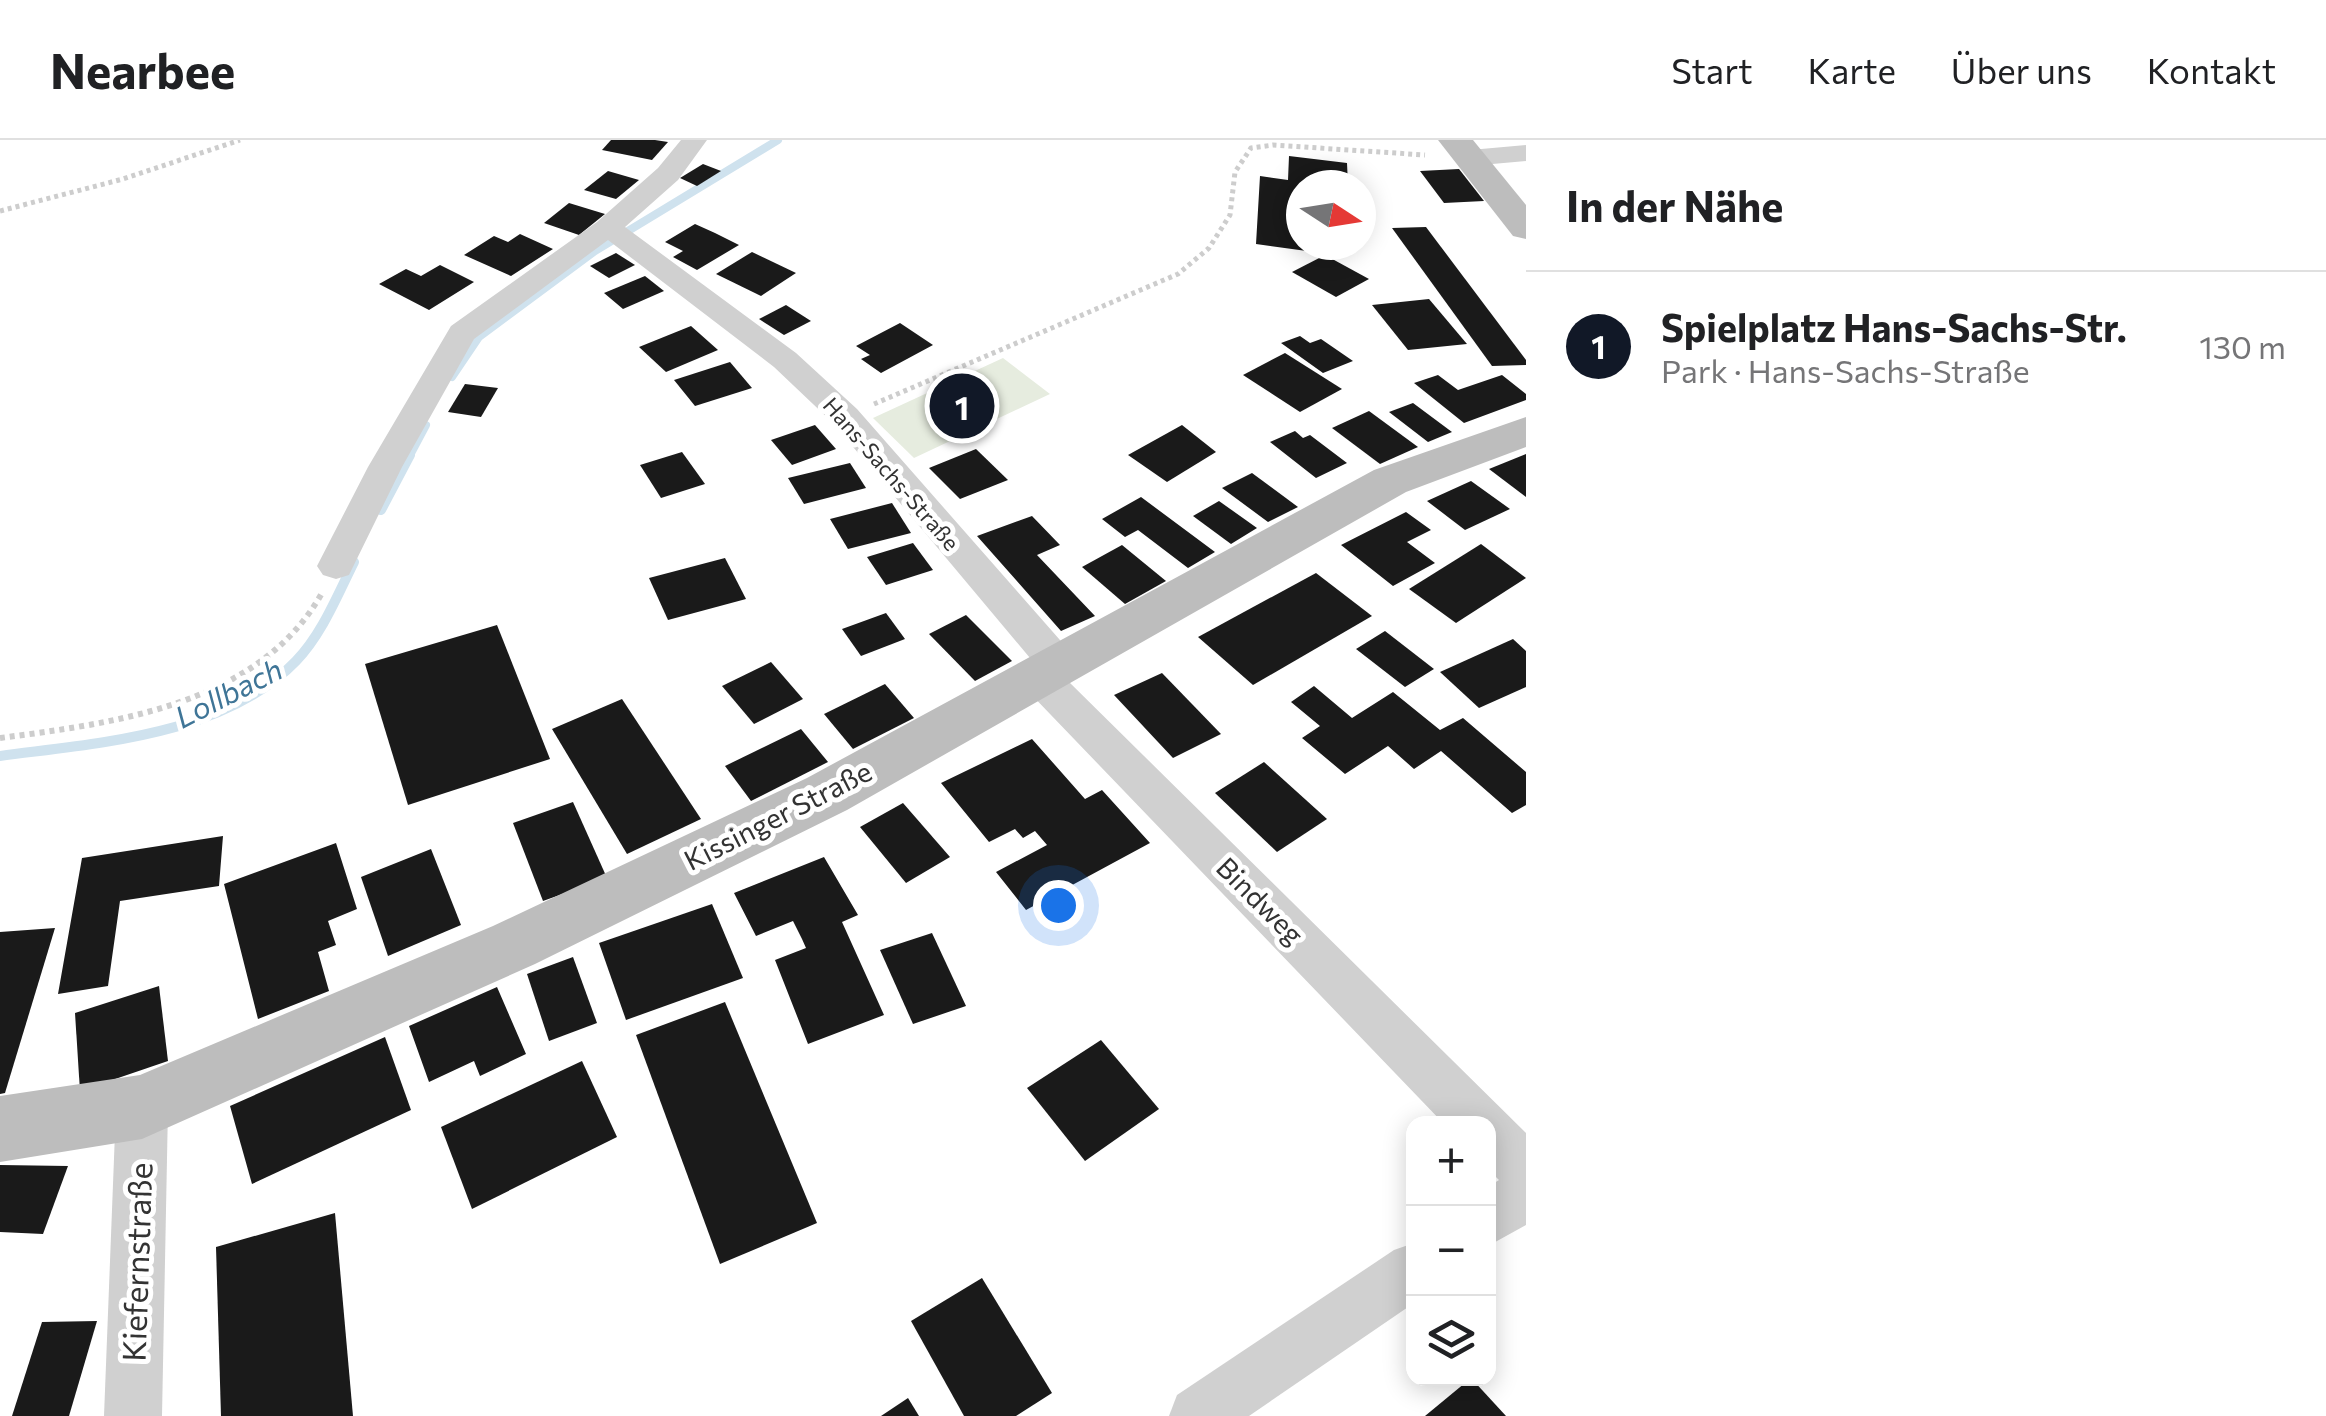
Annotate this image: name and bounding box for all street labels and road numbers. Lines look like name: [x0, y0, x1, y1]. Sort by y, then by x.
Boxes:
street label: Hans-Sachs-Straße: [818, 392, 965, 556]
street label: Kissinger Straße: [678, 753, 877, 877]
street label: Bindweg: [1210, 850, 1311, 951]
street label: Kiefernstraße: [113, 1162, 159, 1362]

